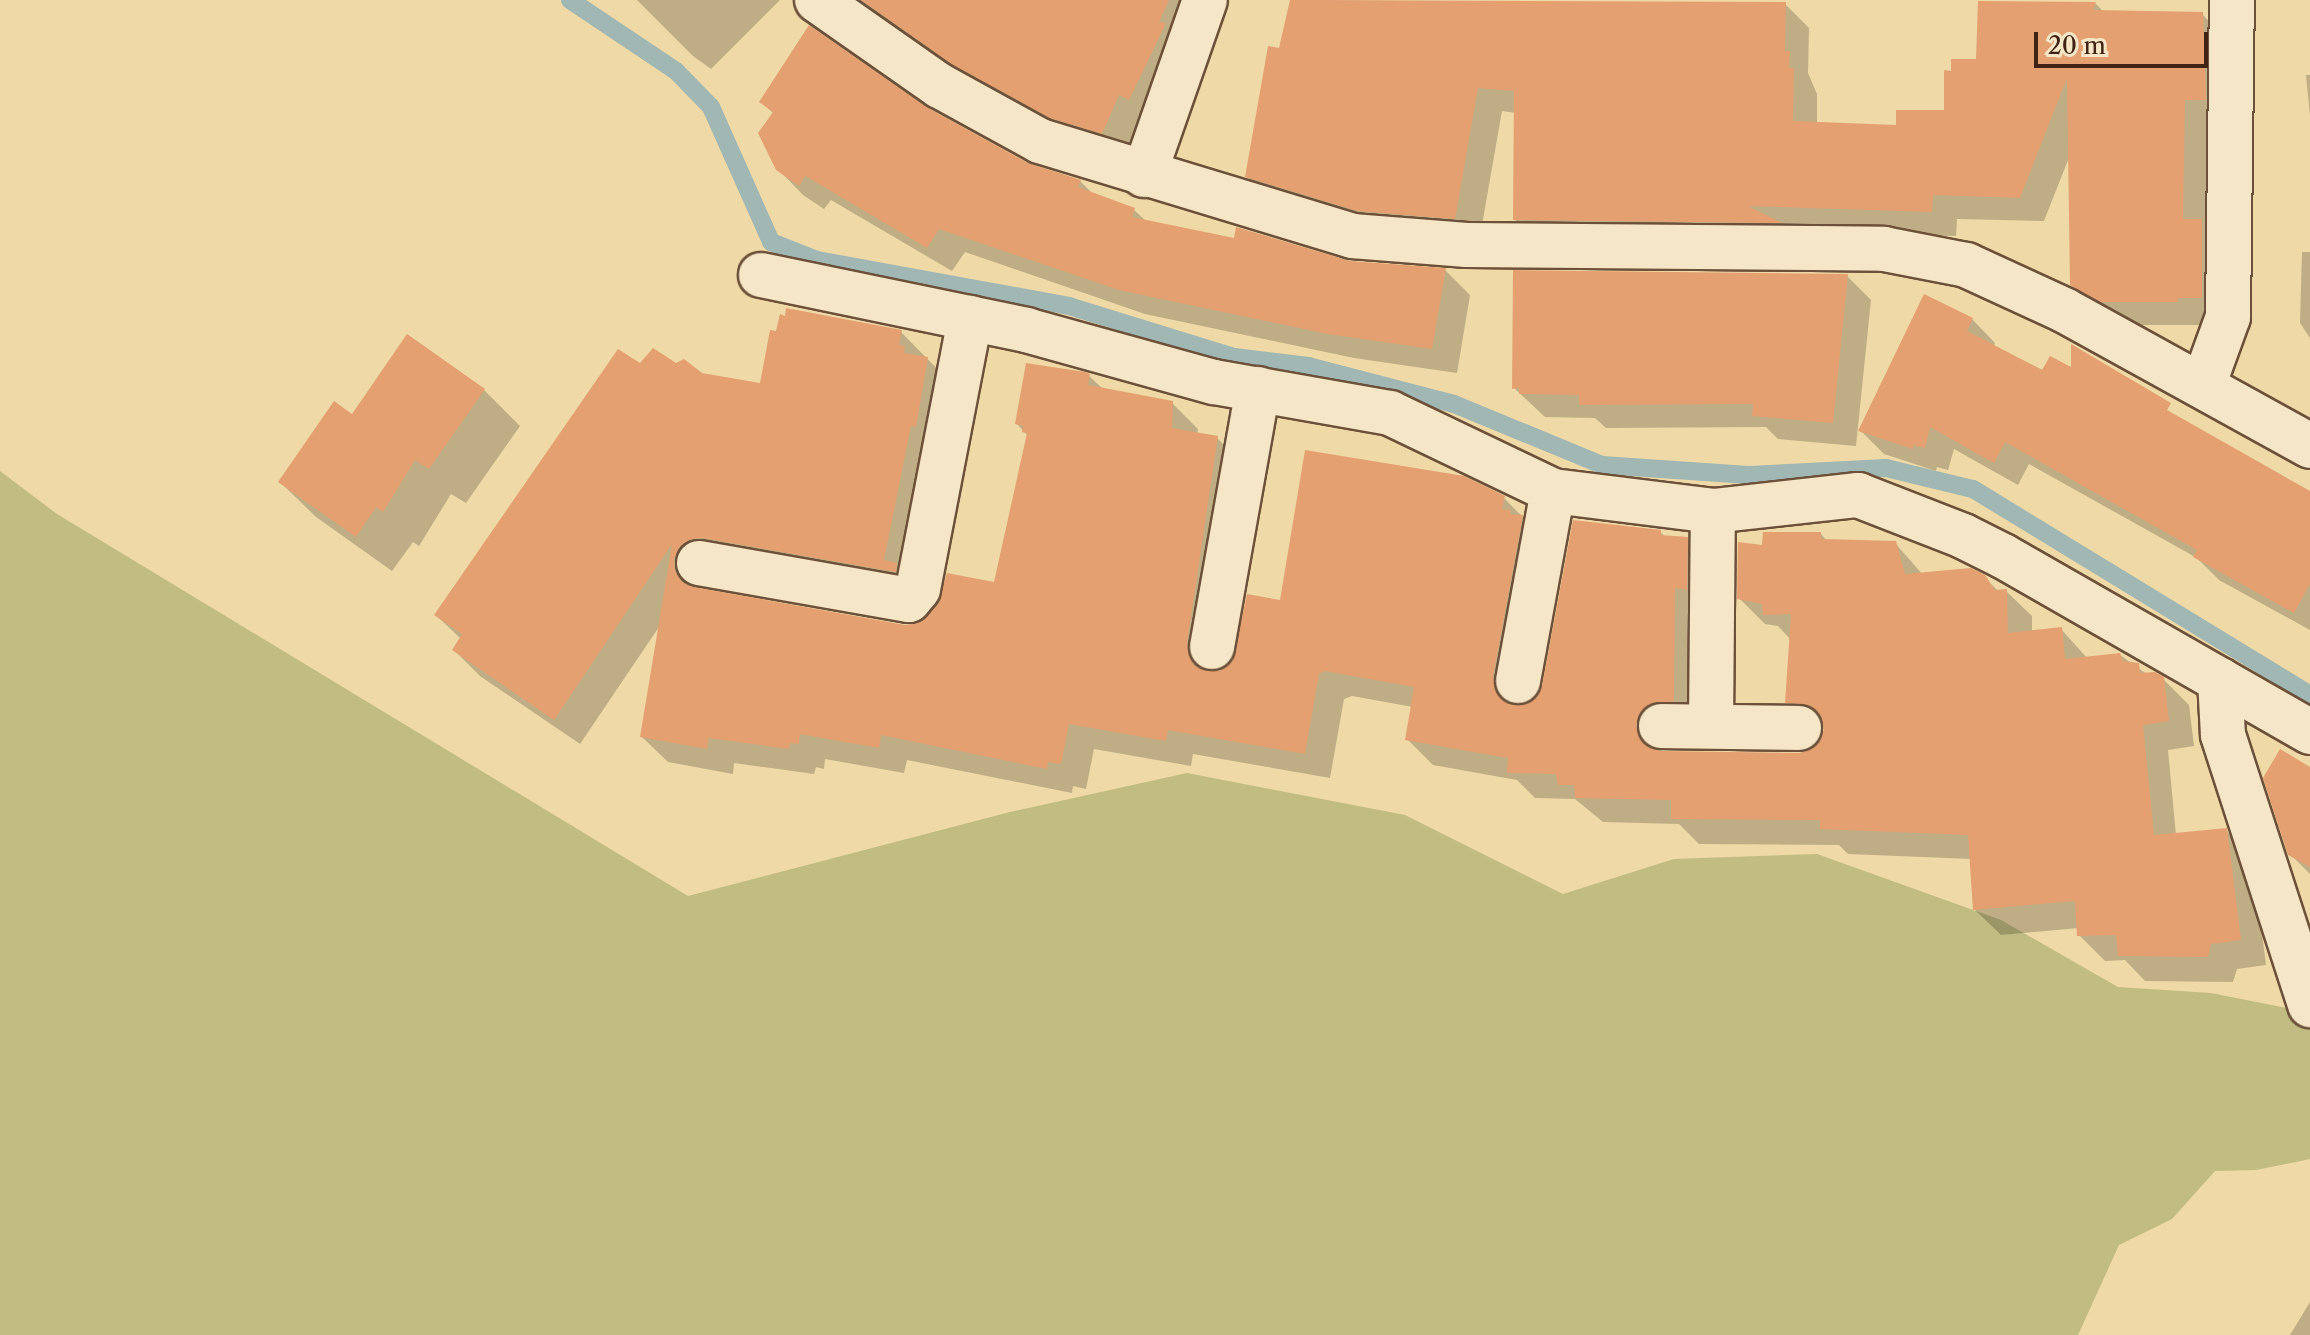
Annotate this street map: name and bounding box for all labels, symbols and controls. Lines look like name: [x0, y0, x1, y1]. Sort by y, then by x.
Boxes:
scale bar: [2038, 16, 2212, 66]
text: 20 m: [2048, 31, 2106, 60]

